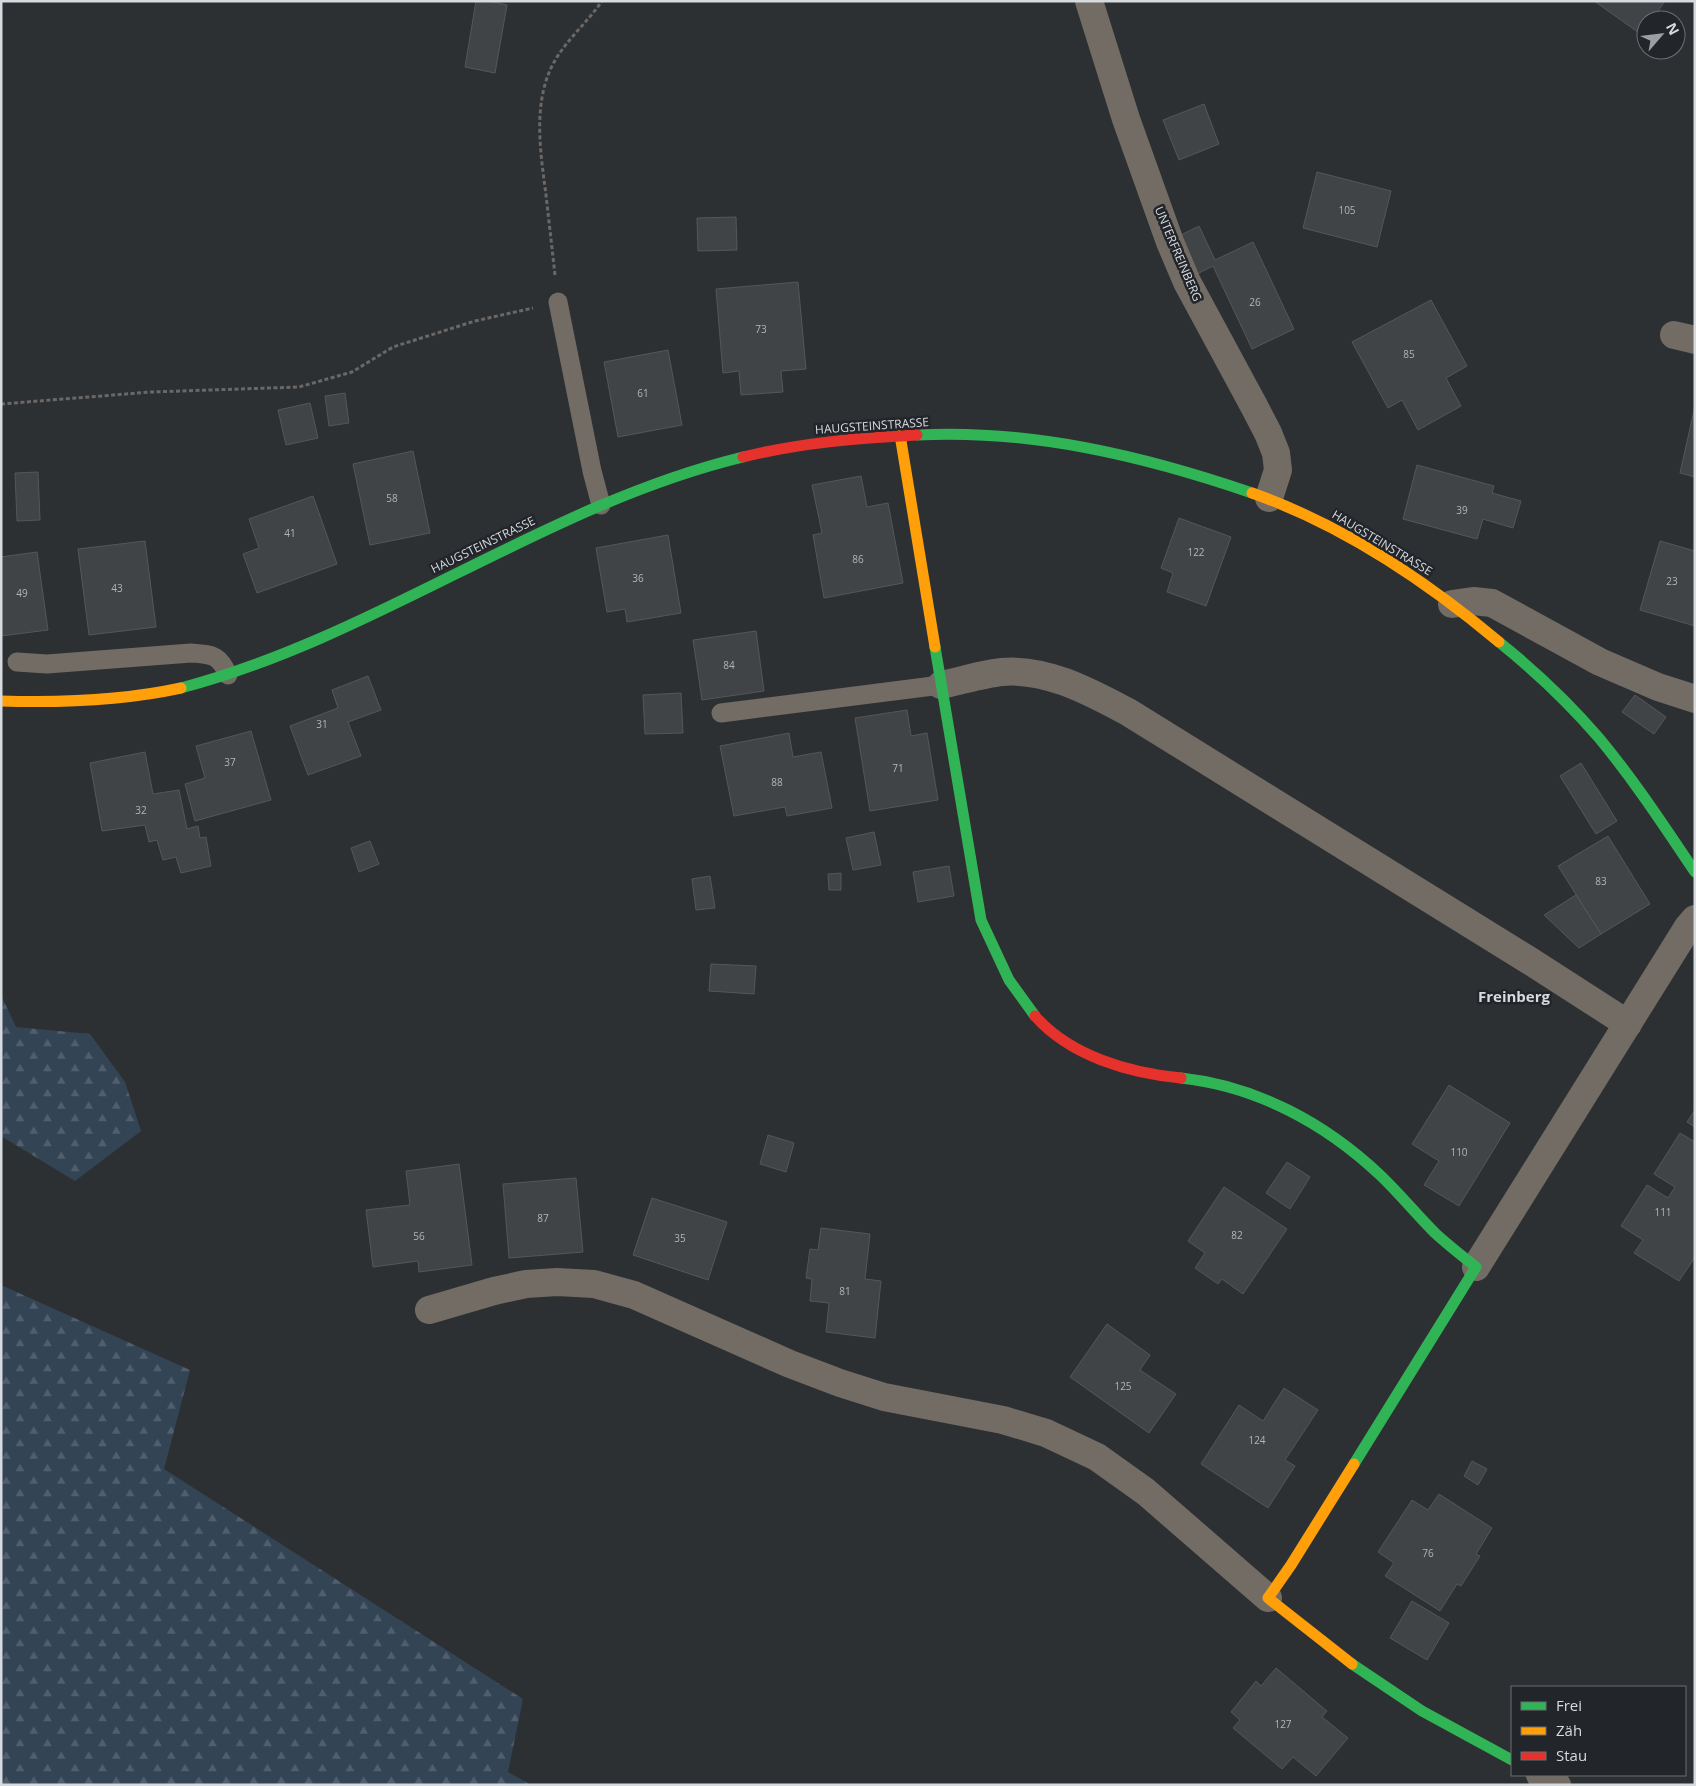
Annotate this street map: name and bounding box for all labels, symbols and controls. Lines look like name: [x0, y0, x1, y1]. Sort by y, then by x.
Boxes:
north arrow: [1636, 10, 1686, 60]
text: N: [1662, 19, 1684, 38]
house number: 105: [1338, 203, 1356, 217]
street label: UNTERFREINBERG: [1151, 204, 1206, 304]
house number: 26: [1249, 295, 1261, 309]
house number: 73: [755, 322, 767, 336]
house number: 85: [1403, 347, 1415, 361]
house number: 61: [637, 386, 649, 400]
street label: HAUGSTEINSTRASSE: [814, 413, 930, 438]
house number: 58: [386, 491, 398, 505]
house number: 39: [1456, 503, 1468, 517]
street label: HAUGSTEINSTRASSE: [1329, 506, 1436, 579]
street label: HAUGSTEINSTRASSE: [428, 512, 538, 577]
house number: 41: [284, 526, 296, 540]
house number: 122: [1187, 545, 1205, 559]
house number: 86: [852, 552, 864, 566]
house number: 36: [632, 571, 644, 585]
house number: 23: [1666, 574, 1678, 588]
house number: 43: [111, 581, 123, 595]
house number: 49: [16, 586, 28, 600]
house number: 84: [723, 658, 735, 672]
house number: 31: [316, 717, 328, 731]
house number: 37: [224, 755, 236, 769]
house number: 71: [892, 761, 904, 775]
house number: 88: [771, 775, 783, 789]
house number: 32: [135, 803, 147, 817]
house number: 83: [1595, 874, 1607, 888]
district label: Freinberg: [1478, 986, 1551, 1006]
house number: 110: [1450, 1145, 1468, 1159]
house number: 111: [1654, 1205, 1672, 1219]
house number: 87: [537, 1211, 549, 1225]
house number: 82: [1231, 1228, 1243, 1242]
house number: 56: [413, 1229, 425, 1243]
house number: 35: [674, 1231, 686, 1245]
house number: 81: [839, 1284, 851, 1298]
house number: 125: [1114, 1379, 1132, 1393]
house number: 124: [1248, 1433, 1266, 1447]
house number: 76: [1422, 1546, 1434, 1560]
legend: [1511, 1686, 1686, 1776]
text: Frei: [1556, 1695, 1582, 1715]
house number: 127: [1274, 1717, 1292, 1731]
text: Zäh: [1556, 1720, 1582, 1740]
text: Stau: [1556, 1745, 1587, 1765]

